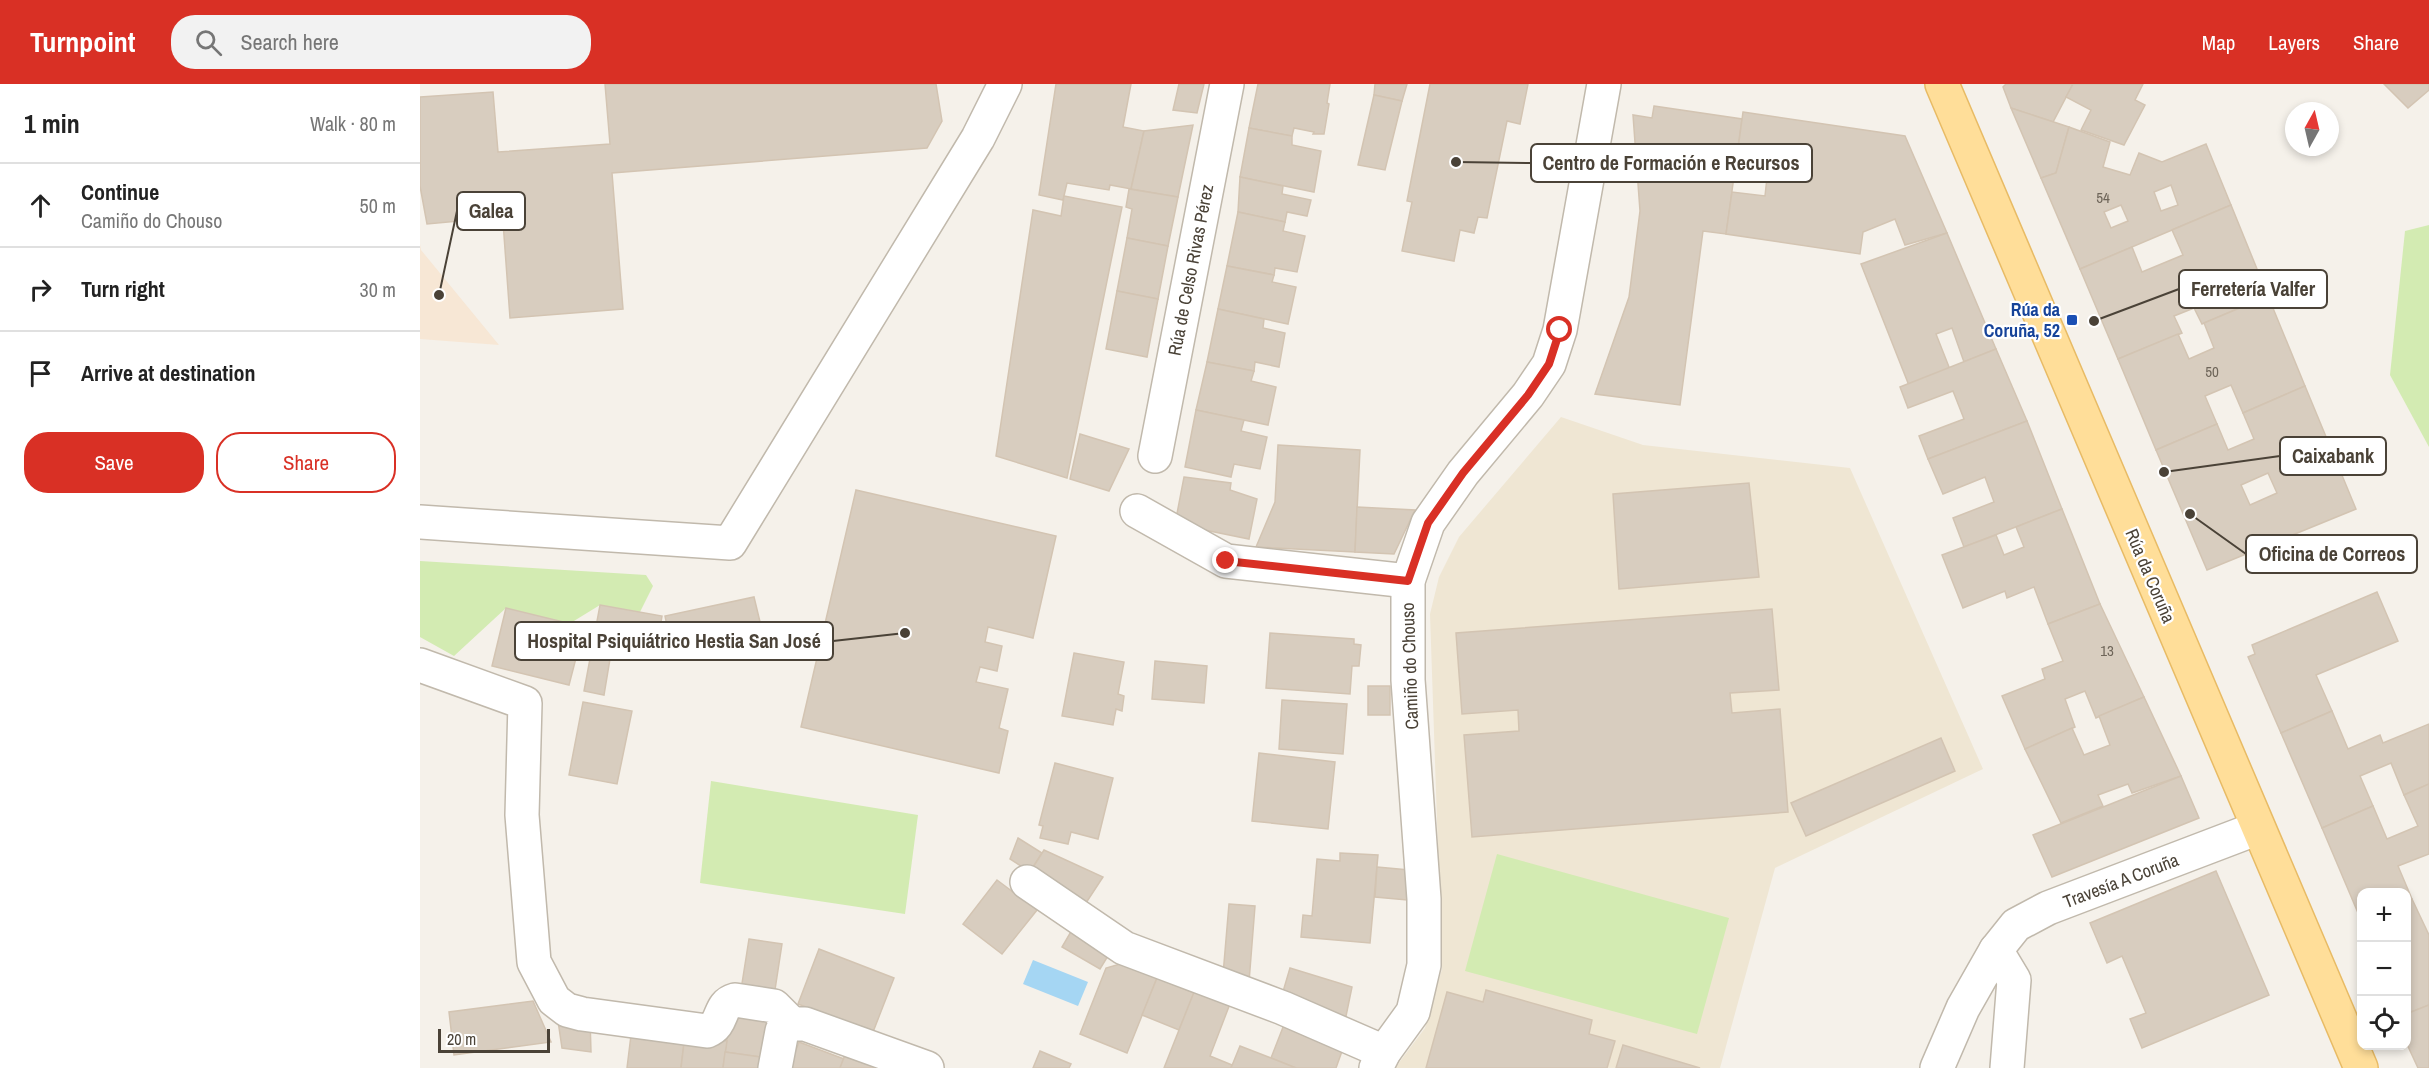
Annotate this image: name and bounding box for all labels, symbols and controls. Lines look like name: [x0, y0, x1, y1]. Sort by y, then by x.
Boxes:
search box: [171, 15, 591, 69]
text: Turnpoint: [30, 23, 135, 61]
icon: search: [192, 26, 225, 59]
text: Search here: [240, 27, 339, 57]
text: Map: [2202, 28, 2235, 57]
text: Layers: [2268, 28, 2320, 57]
text: Share: [2353, 28, 2399, 57]
north arrow: [2285, 102, 2339, 156]
text: 1 min: [24, 106, 80, 141]
text: Walk · 80 m: [310, 110, 396, 137]
callout: Centro de Formación e Recursos: [1531, 144, 1812, 182]
text: Centro de Formación e Recursos: [1542, 149, 1800, 176]
text: Continue: [81, 177, 159, 207]
street label: Rúa de Celso Rivas Pérez: [1162, 182, 1219, 358]
house number: 54: [2096, 187, 2110, 208]
icon: ahead: [24, 189, 57, 222]
text: 50 m: [360, 192, 396, 219]
callout: Galea: [457, 192, 525, 230]
text: Galea: [469, 197, 513, 224]
text: Camiño do Chouso: [81, 207, 222, 234]
callout: Ferretería Valfer: [2179, 270, 2327, 308]
icon: right: [24, 273, 57, 306]
text: Turn right: [81, 274, 165, 304]
text: Ferretería Valfer: [2191, 275, 2316, 302]
text: 30 m: [360, 276, 396, 303]
place label: Rúa da Coruña, 52: [1984, 297, 2061, 343]
marker: Rúa da Coruña, 52: [2065, 313, 2079, 327]
route start: [1546, 316, 1572, 342]
icon: arrive: [24, 357, 57, 390]
text: Arrive at destination: [81, 358, 255, 388]
house number: 50: [2205, 361, 2219, 382]
button: Save: [24, 432, 204, 493]
button: Share: [216, 432, 396, 493]
callout: Caixabank: [2280, 437, 2386, 475]
text: Caixabank: [2292, 442, 2375, 469]
street label: Rúa da Coruña: [2119, 525, 2182, 627]
callout: Oficina de Correos: [2246, 535, 2417, 573]
text: Oficina de Correos: [2259, 540, 2405, 567]
route end: [1212, 547, 1238, 573]
street label: Camiño do Chouso: [1395, 602, 1424, 730]
callout: Hospital Psiquiátrico Hestia San José: [515, 622, 833, 660]
text: Hospital Psiquiátrico Hestia San José: [527, 627, 821, 654]
house number: 13: [2100, 640, 2114, 661]
street label: Travesía A Coruña: [2060, 847, 2182, 914]
map controls: [2357, 888, 2411, 1050]
button: +: [2357, 888, 2411, 942]
button: −: [2357, 942, 2411, 996]
button: locate: [2357, 996, 2411, 1050]
scale bar: [438, 1026, 550, 1054]
text: 20 m: [447, 1028, 476, 1050]

